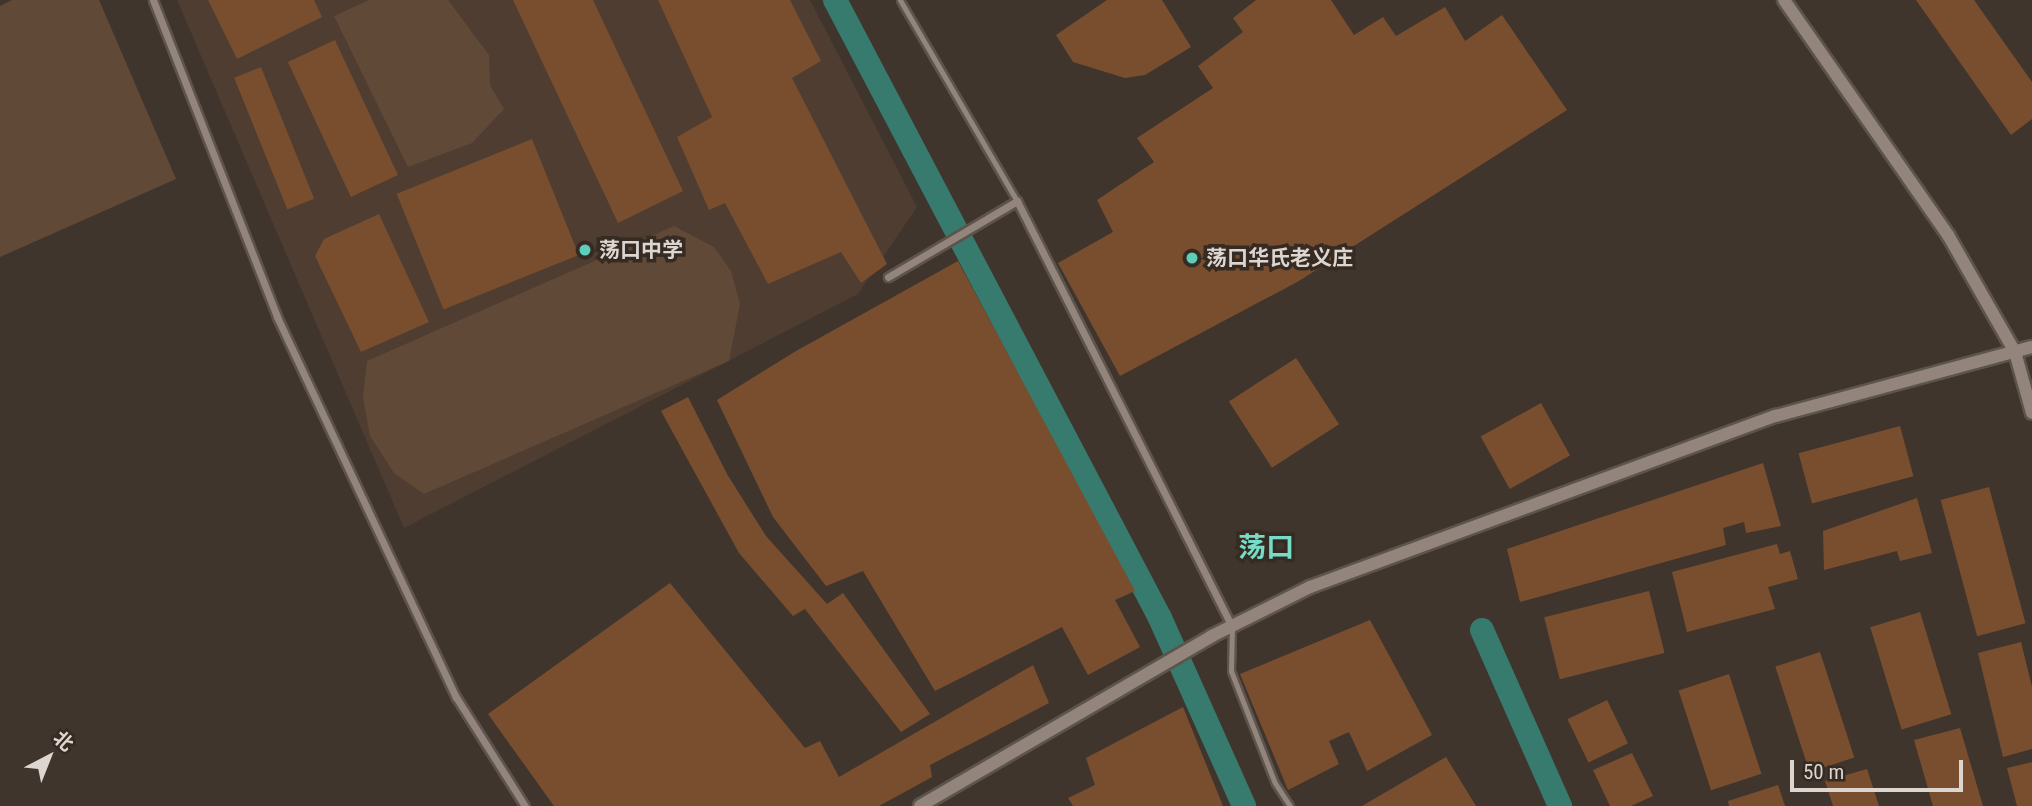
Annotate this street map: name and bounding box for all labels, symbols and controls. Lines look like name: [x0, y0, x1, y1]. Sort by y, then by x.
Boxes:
place label: 荡口中学: [599, 237, 683, 263]
marker: 荡口中学: [577, 242, 593, 258]
place label: 荡口华氏老义庄: [1206, 245, 1353, 271]
marker: 荡口华氏老义庄: [1184, 250, 1200, 266]
district label: 荡口: [1238, 531, 1294, 565]
north arrow: [14, 722, 84, 792]
text: 北: [49, 726, 78, 756]
scale bar: [1794, 746, 1967, 790]
text: 50 m: [1803, 760, 1844, 784]

